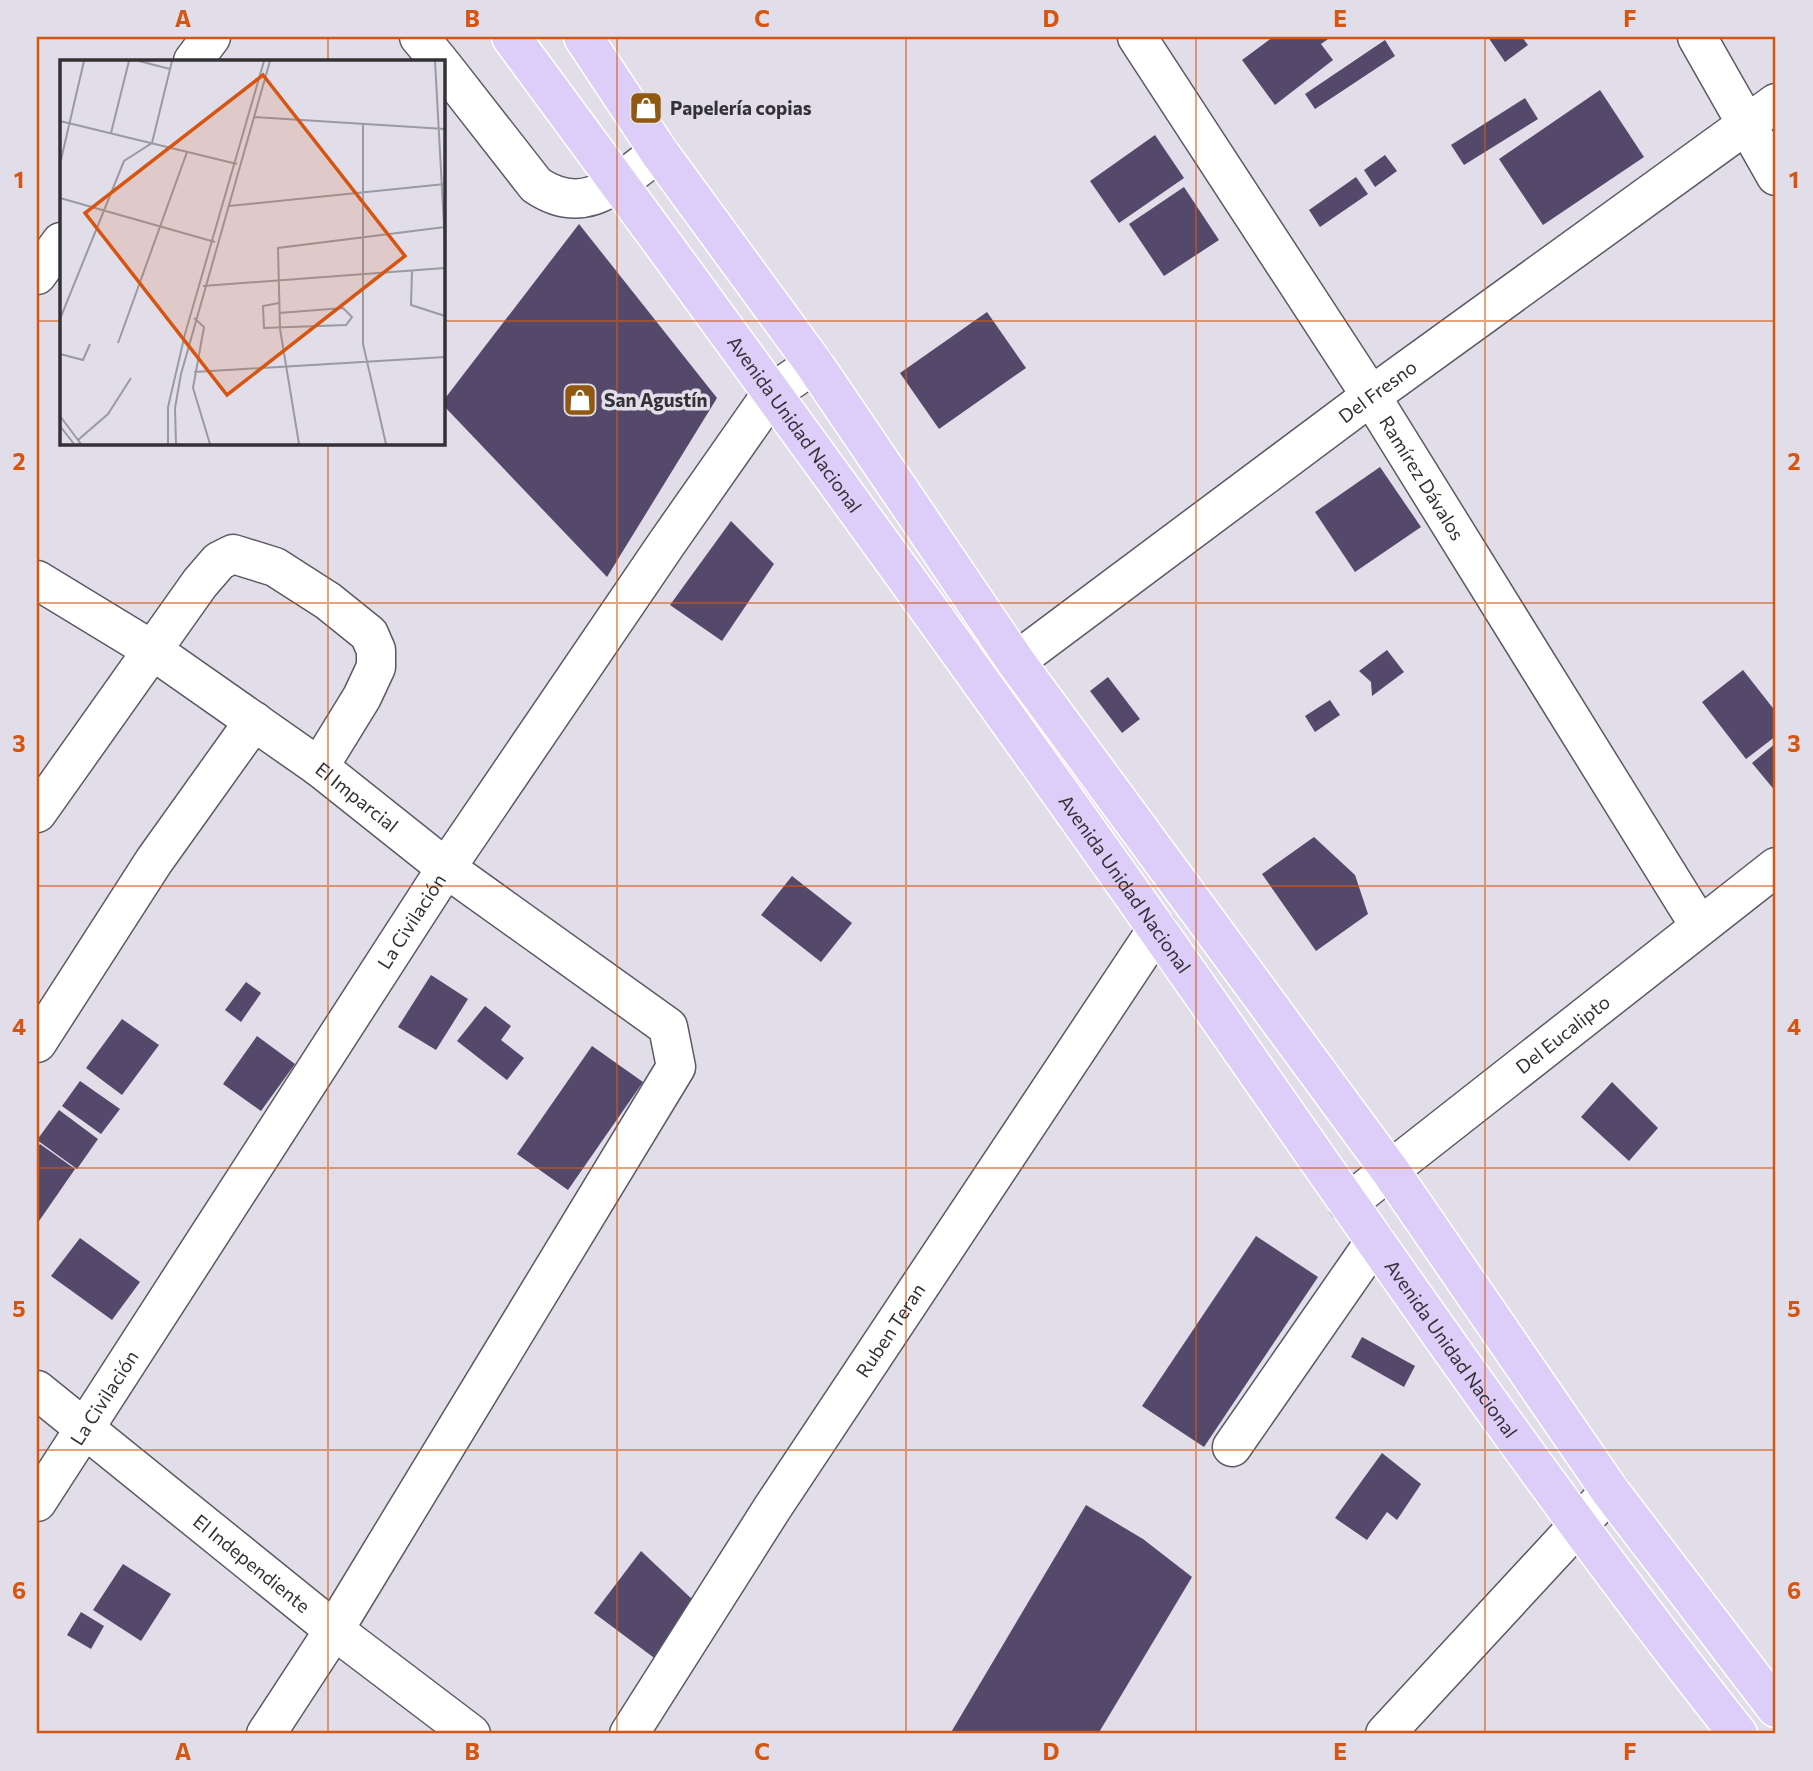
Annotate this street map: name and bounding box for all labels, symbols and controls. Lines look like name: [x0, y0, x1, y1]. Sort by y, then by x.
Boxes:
text: A: [175, 4, 192, 32]
text: B: [464, 4, 480, 32]
text: C: [754, 4, 770, 32]
text: D: [1043, 4, 1060, 32]
text: E: [1333, 4, 1347, 32]
text: F: [1623, 4, 1637, 32]
inset map: [60, 60, 444, 444]
shop icon: Papelería copias: [627, 89, 665, 127]
place label: Papelería copias: [670, 96, 812, 119]
text: 1: [14, 165, 24, 193]
text: 1: [1789, 165, 1799, 193]
street label: Avenida Unidad Nacional: [723, 331, 867, 517]
street label: Del Fresno: [1334, 355, 1421, 427]
shop icon: San Agustín: [561, 381, 599, 419]
place label: San Agustín: [604, 388, 708, 411]
street label: Ramírez Dávalos: [1375, 411, 1470, 544]
text: 2: [12, 447, 26, 475]
text: 2: [1787, 447, 1801, 475]
text: 3: [12, 729, 26, 757]
text: 3: [1787, 729, 1801, 757]
street label: El Imparcial: [311, 757, 403, 837]
street label: Avenida Unidad Nacional: [1054, 790, 1196, 977]
street label: La Civilación: [372, 869, 450, 973]
street label: Del Eucalipto: [1511, 990, 1614, 1078]
text: 4: [12, 1012, 26, 1040]
text: 4: [1787, 1012, 1801, 1040]
street label: Avenida Unidad Nacional: [1381, 1255, 1523, 1442]
street label: Ruben Teran: [851, 1279, 929, 1381]
text: 5: [12, 1294, 26, 1322]
text: 5: [1787, 1294, 1801, 1322]
street label: La Civilación: [65, 1346, 143, 1449]
street label: El Independiente: [189, 1509, 315, 1617]
text: 6: [12, 1576, 26, 1604]
text: 6: [1787, 1576, 1801, 1604]
text: A: [175, 1737, 192, 1765]
text: B: [464, 1737, 480, 1765]
text: C: [754, 1737, 770, 1765]
text: D: [1043, 1737, 1060, 1765]
text: E: [1333, 1737, 1347, 1765]
text: F: [1623, 1737, 1637, 1765]

